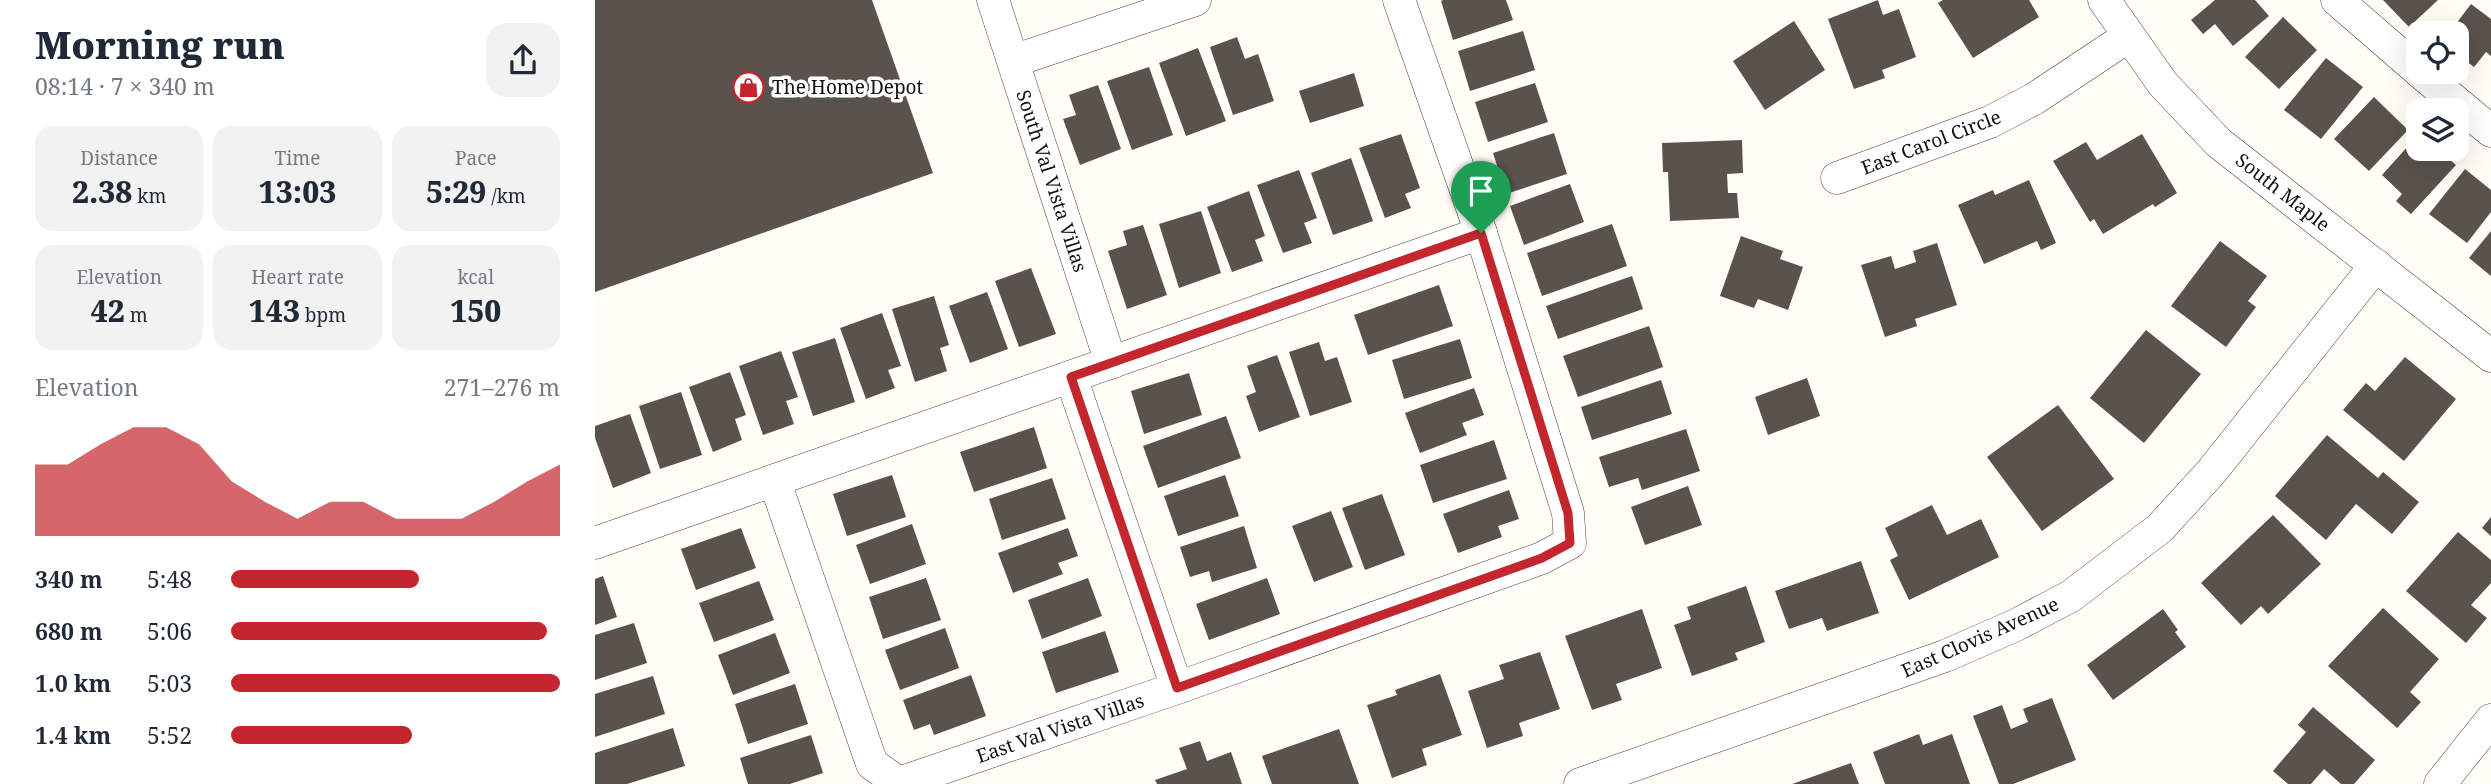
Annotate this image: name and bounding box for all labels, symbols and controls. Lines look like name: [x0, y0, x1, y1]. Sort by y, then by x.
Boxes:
text: Morning run: [35, 18, 285, 70]
map controls: [2406, 21, 2469, 161]
button: locate: [2406, 21, 2469, 84]
button: share: [486, 23, 560, 97]
text: 08:14 · 7 × 340 m: [35, 70, 215, 102]
shop icon: The Home Depot: [732, 70, 766, 104]
place label: The Home Depot: [772, 74, 924, 100]
street label: South Val Vista Villas: [1010, 87, 1094, 275]
button: layers: [2406, 98, 2469, 161]
street label: East Carol Circle: [1857, 103, 2005, 181]
text: Distance: [80, 145, 158, 171]
text: Time: [275, 145, 320, 171]
text: Pace: [455, 145, 497, 171]
street label: South Maple: [2230, 147, 2336, 237]
pin: [1451, 161, 1511, 233]
text: 2.38: [72, 171, 132, 212]
text: 13:03: [259, 171, 336, 212]
text: 5:29: [426, 171, 486, 212]
icon: arrive: [1462, 172, 1500, 210]
text: km: [132, 183, 166, 209]
text: /km: [486, 183, 526, 209]
text: Elevation: [76, 264, 162, 290]
text: Heart rate: [251, 264, 344, 290]
text: kcal: [457, 264, 494, 290]
text: 42: [91, 290, 125, 331]
text: 143: [249, 290, 300, 331]
text: 150: [450, 290, 501, 331]
text: m: [125, 302, 148, 328]
text: bpm: [300, 302, 346, 328]
text: Elevation: [35, 371, 139, 403]
text: 271–276 m: [444, 371, 560, 403]
text: 340 m: [35, 563, 103, 595]
text: 5:48: [147, 563, 192, 595]
street label: East Clovis Avenue: [1897, 591, 2063, 683]
text: 680 m: [35, 615, 103, 647]
text: 5:06: [147, 615, 192, 647]
text: 1.0 km: [35, 667, 111, 699]
text: 5:03: [147, 667, 192, 699]
street label: East Val Vista Villas: [973, 687, 1147, 769]
text: 1.4 km: [35, 719, 111, 751]
text: 5:52: [147, 719, 192, 751]

